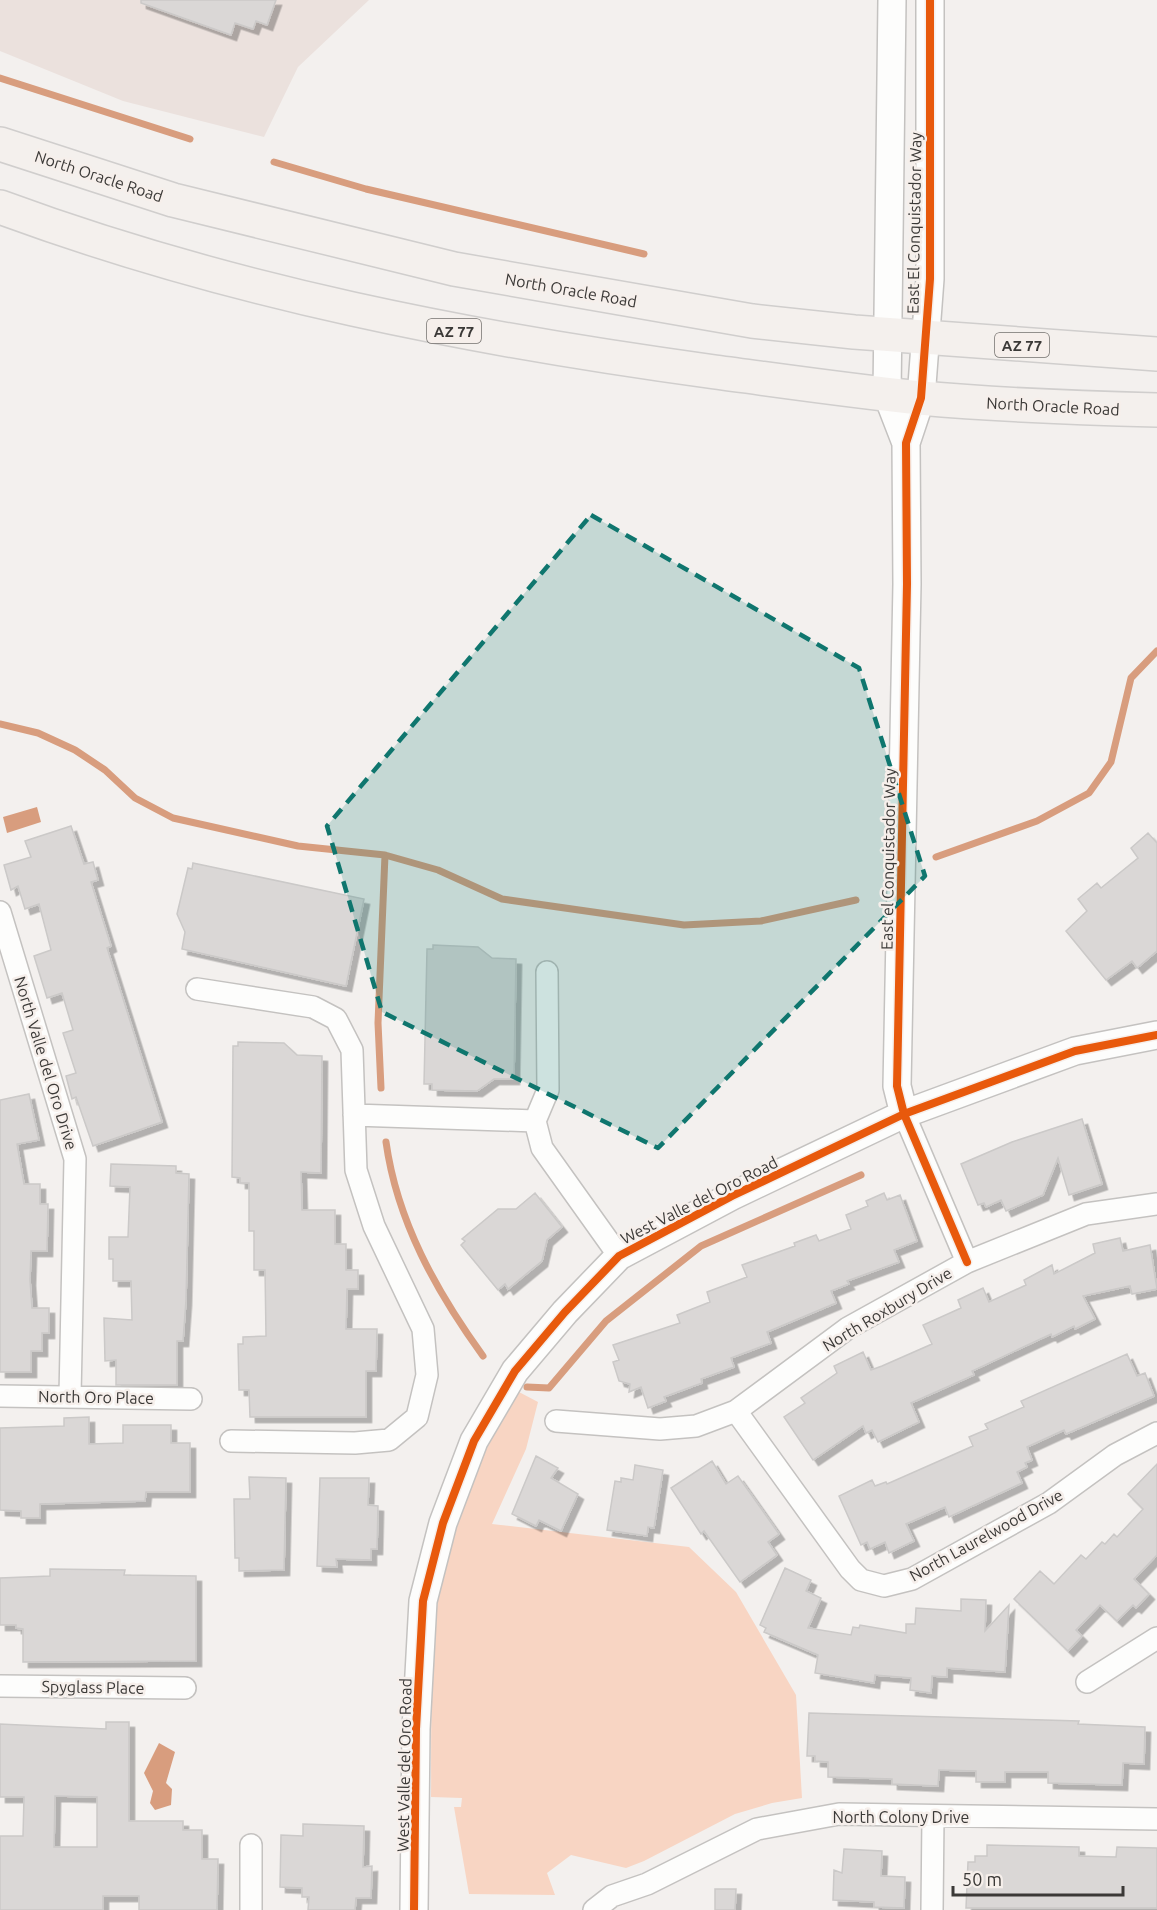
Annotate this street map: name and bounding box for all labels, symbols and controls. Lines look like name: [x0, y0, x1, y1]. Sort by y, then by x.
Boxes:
street label: East El Conquistador Way: [903, 132, 925, 314]
street label: North Oracle Road: [33, 147, 165, 205]
street label: North Oracle Road: [504, 270, 638, 310]
road number: AZ 77: [427, 319, 481, 343]
road number: AZ 77: [995, 333, 1049, 357]
street label: North Oracle Road: [986, 394, 1120, 418]
street label: East el Conquistador Way: [877, 768, 899, 950]
street label: North Valle del Oro Drive: [11, 974, 81, 1152]
street label: West Valle del Oro Road: [618, 1153, 780, 1247]
street label: North Roxbury Drive: [819, 1263, 955, 1355]
street label: North Oro Place: [38, 1387, 154, 1407]
street label: North Laurelwood Drive: [906, 1485, 1066, 1585]
street label: Spyglass Place: [41, 1677, 145, 1697]
street label: West Valle del Oro Road: [393, 1678, 415, 1852]
street label: North Colony Drive: [833, 1808, 969, 1826]
scale bar: [953, 1859, 1122, 1897]
text: 50 m: [962, 1869, 1002, 1889]

